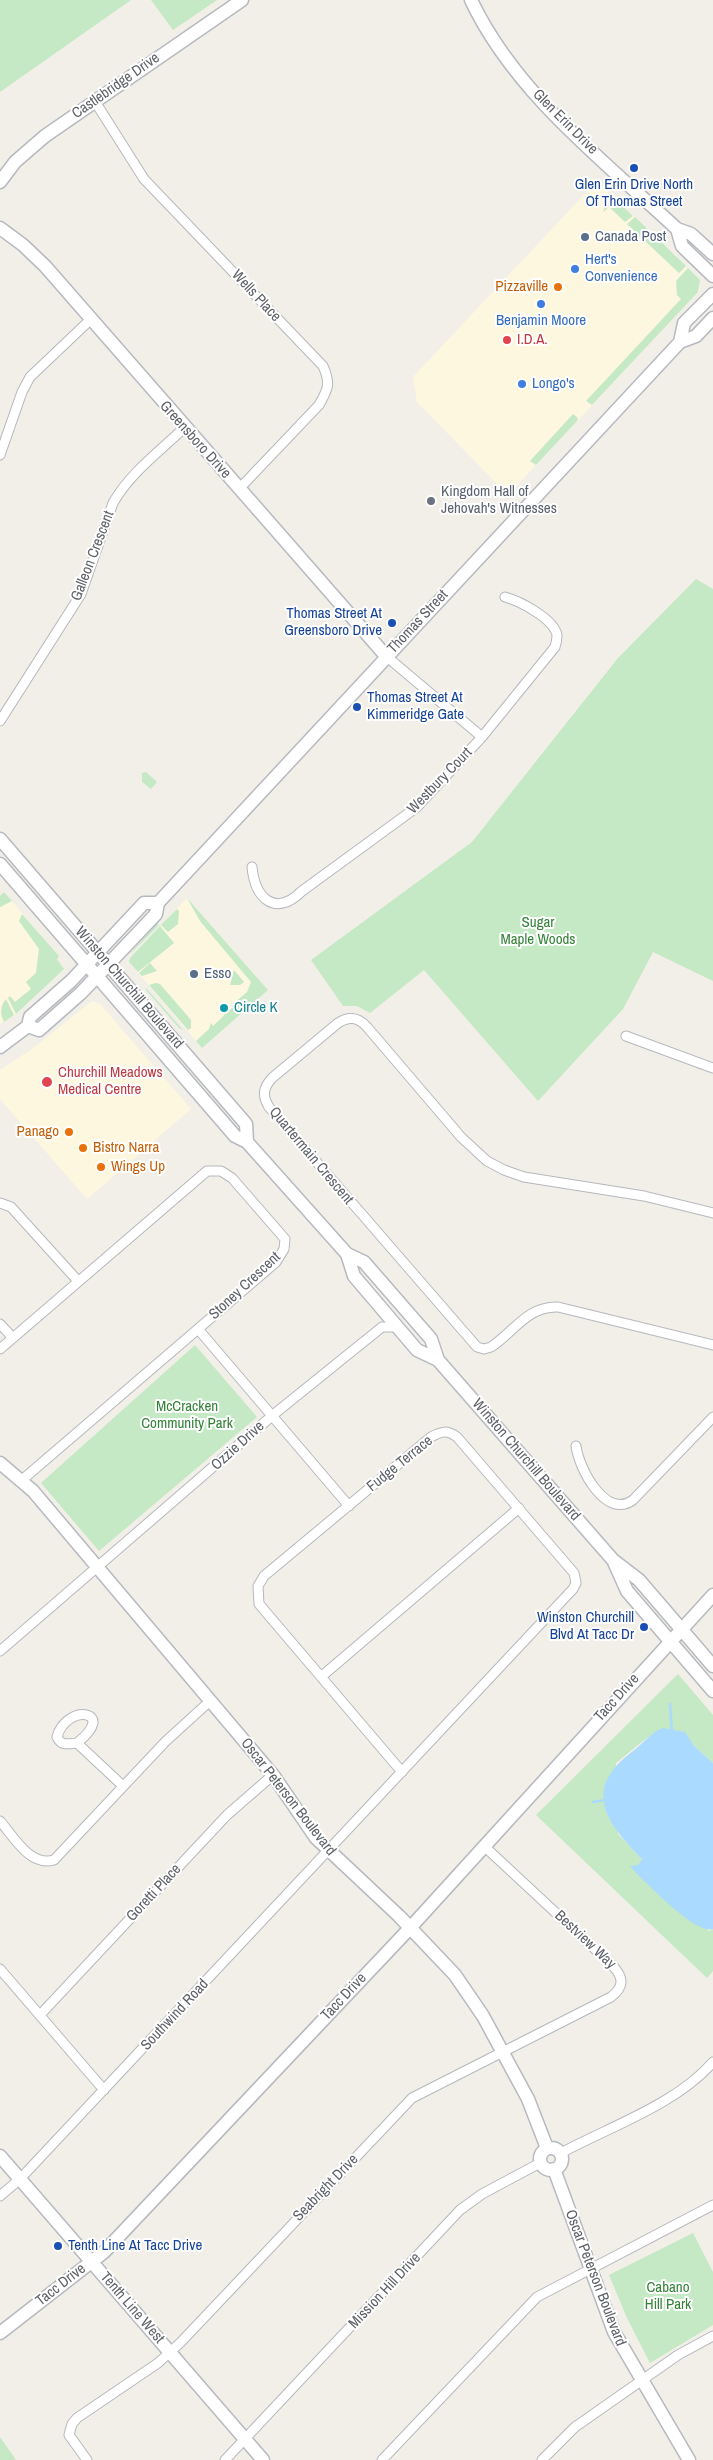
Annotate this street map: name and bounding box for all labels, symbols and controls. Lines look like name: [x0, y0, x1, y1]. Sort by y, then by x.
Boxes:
street label: Castlebridge Drive: [69, 49, 163, 123]
street label: Glen Erin Drive: [529, 86, 601, 158]
marker: Glen Erin Drive North Of Thomas Street: [628, 162, 640, 174]
place label: Glen Erin Drive North Of Thomas Street: [575, 176, 693, 211]
place label: Canada Post: [595, 228, 666, 246]
marker: Canada Post: [579, 231, 591, 243]
place label: Hert's Convenience: [585, 251, 657, 286]
marker: Hert's Convenience: [569, 263, 581, 275]
street label: Wells Place: [228, 266, 284, 326]
place label: Pizzaville: [495, 278, 548, 296]
marker: Pizzaville: [552, 281, 564, 293]
marker: Benjamin Moore: [535, 298, 547, 310]
place label: Benjamin Moore: [496, 312, 586, 330]
place label: I.D.A.: [517, 331, 548, 349]
marker: I.D.A.: [501, 334, 513, 346]
place label: Longo's: [532, 375, 575, 393]
marker: Longo's: [516, 378, 528, 390]
street label: Greensboro Drive: [156, 398, 234, 482]
place label: Kingdom Hall of Jehovah's Witnesses: [441, 483, 557, 518]
marker: Kingdom Hall of Jehovah's Witnesses: [425, 495, 437, 507]
street label: Galleon Crescent: [68, 508, 118, 604]
street label: Thomas Street: [384, 586, 452, 658]
place label: Thomas Street At Greensboro Drive: [284, 605, 382, 640]
marker: Thomas Street At Greensboro Drive: [386, 617, 398, 629]
place label: Thomas Street At Kimmeridge Gate: [367, 689, 464, 724]
marker: Thomas Street At Kimmeridge Gate: [351, 701, 363, 713]
street label: Westbury Court: [404, 744, 476, 818]
park label: Sugar Maple Woods: [501, 914, 575, 949]
street label: Winston Churchill Boulevard: [71, 923, 187, 1053]
place label: Esso: [204, 965, 231, 983]
marker: Esso: [188, 968, 200, 980]
place label: Circle K: [234, 999, 278, 1017]
marker: Circle K: [218, 1002, 230, 1014]
place label: Churchill Meadows Medical Centre: [58, 1064, 163, 1099]
marker: Churchill Meadows Medical Centre: [40, 1075, 54, 1089]
street label: Quartermain Crescent: [265, 1104, 357, 1208]
place label: Panago: [17, 1123, 59, 1141]
marker: Panago: [63, 1126, 75, 1138]
place label: Bistro Narra: [93, 1139, 159, 1157]
marker: Bistro Narra: [77, 1142, 89, 1154]
place label: Wings Up: [111, 1158, 165, 1176]
marker: Wings Up: [95, 1161, 107, 1173]
street label: Stoney Crescent: [206, 1248, 284, 1324]
street label: Winston Churchill Boulevard: [468, 1395, 584, 1525]
park label: McCracken Community Park: [141, 1398, 233, 1433]
street label: Ozzie Drive: [208, 1418, 268, 1474]
street label: Fudge Terrace: [364, 1432, 436, 1496]
place label: Winston Churchill Blvd At Tacc Dr: [537, 1609, 634, 1644]
marker: Winston Churchill Blvd At Tacc Dr: [638, 1621, 650, 1633]
street label: Tacc Drive: [591, 1670, 643, 1726]
street label: Oscar Peterson Boulevard: [237, 1735, 339, 1859]
street label: Goretti Place: [123, 1861, 185, 1925]
street label: Bestview Way: [551, 1907, 619, 1973]
street label: Tacc Drive: [318, 1970, 370, 2024]
street label: Southwind Road: [137, 1976, 213, 2054]
street label: Seabright Drive: [290, 2151, 362, 2225]
street label: Oscar Peterson Boulevard: [561, 2207, 629, 2349]
place label: Tenth Line At Tacc Drive: [68, 2237, 202, 2255]
marker: Tenth Line At Tacc Drive: [52, 2240, 64, 2252]
street label: Mission Hill Drive: [345, 2249, 425, 2333]
street label: Tacc Drive: [32, 2260, 90, 2310]
street label: Tenth Line West: [96, 2269, 168, 2347]
park label: Cabano Hill Park: [645, 2279, 691, 2314]

